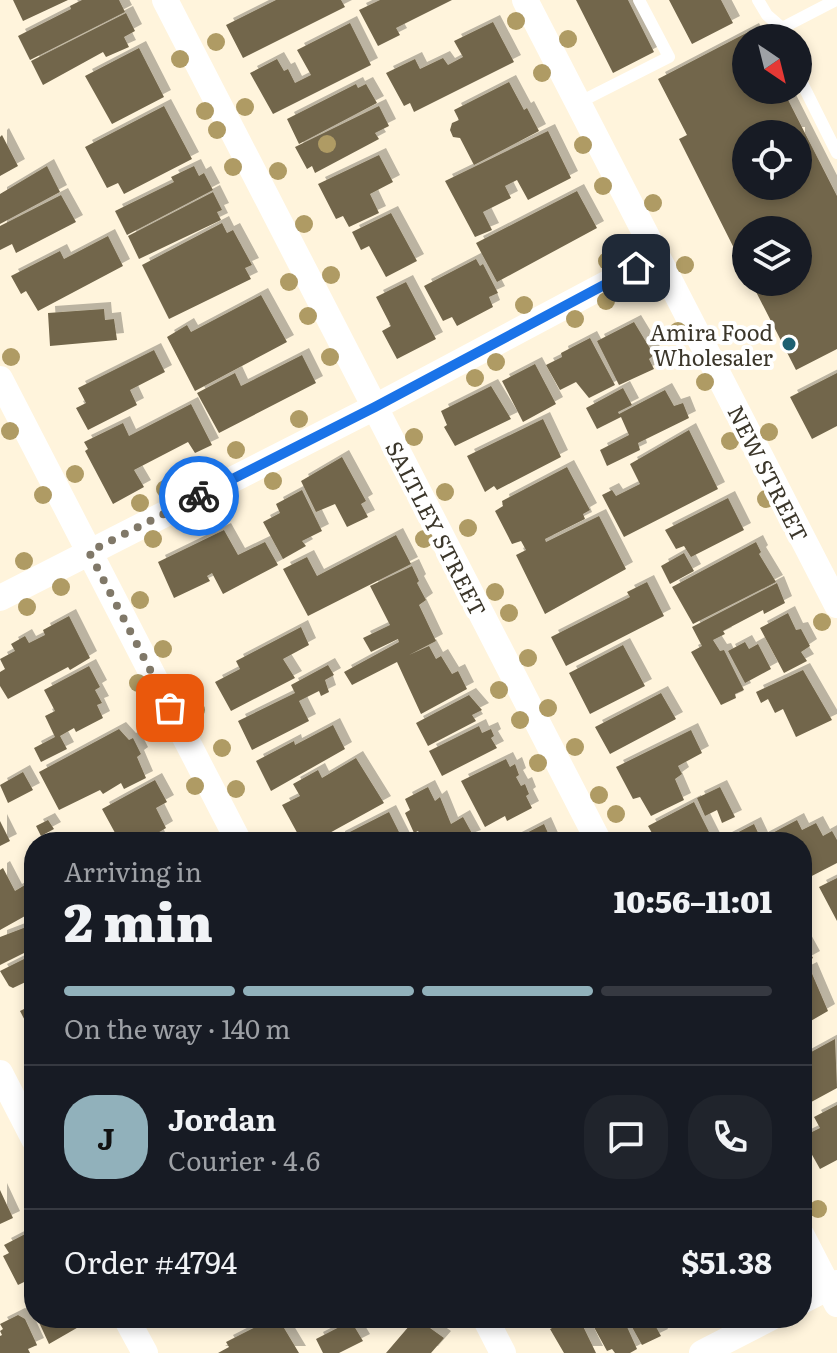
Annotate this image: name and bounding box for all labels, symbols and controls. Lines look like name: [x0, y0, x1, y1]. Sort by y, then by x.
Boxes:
north arrow: [732, 24, 812, 104]
map controls: [732, 24, 812, 296]
button: locate: [732, 120, 812, 200]
button: layers: [732, 216, 812, 296]
pin: [602, 234, 670, 302]
icon: home: [614, 246, 658, 290]
place label: Amira Food Wholesaler: [650, 315, 774, 373]
marker: Amira Food Wholesaler: [780, 335, 798, 353]
street label: NEW STREET: [720, 399, 818, 547]
street label: SALTLEY STREET: [379, 435, 495, 621]
courier: [159, 456, 239, 536]
icon: bike: [177, 474, 221, 518]
pin: [136, 674, 204, 742]
icon: bag: [148, 686, 192, 730]
text: Arriving in: [64, 851, 202, 890]
text: 10:56–11:01: [614, 878, 772, 922]
text: 2 min: [64, 881, 213, 958]
text: On the way · 140 m: [64, 1008, 290, 1047]
button: chat: [584, 1095, 668, 1179]
button: phone: [688, 1095, 772, 1179]
text: Jordan: [168, 1096, 276, 1140]
text: J: [97, 1115, 115, 1159]
text: Courier · 4.6: [168, 1140, 320, 1179]
text: Order #4794: [64, 1239, 237, 1283]
text: $51.38: [681, 1239, 772, 1283]

